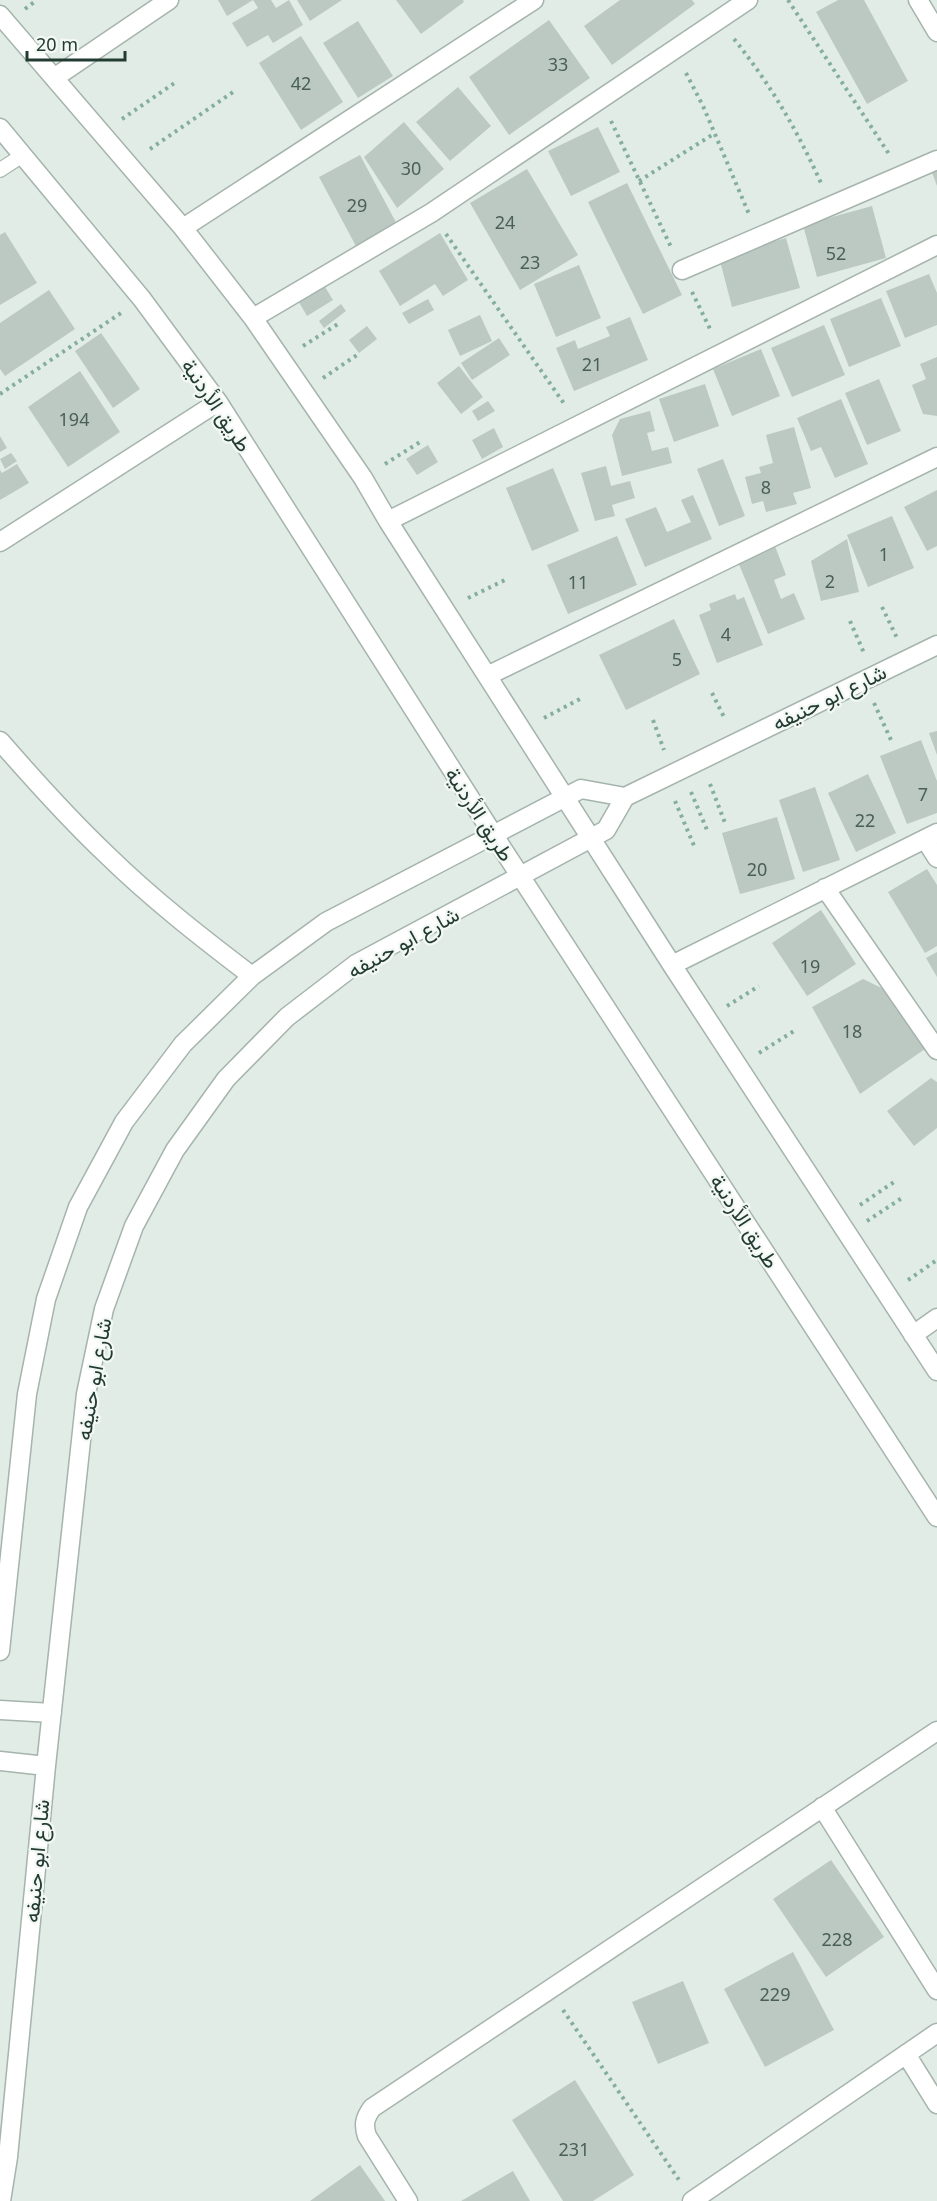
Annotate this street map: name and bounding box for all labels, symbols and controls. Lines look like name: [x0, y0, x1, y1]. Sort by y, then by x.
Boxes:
scale bar: [27, 24, 124, 62]
text: 20 m: [36, 32, 78, 56]
house number: 33: [548, 52, 568, 76]
house number: 42: [291, 71, 311, 95]
house number: 30: [401, 156, 421, 180]
house number: 29: [347, 193, 367, 217]
house number: 24: [495, 210, 515, 234]
house number: 52: [826, 241, 846, 265]
house number: 23: [520, 250, 540, 274]
house number: 21: [582, 352, 602, 376]
street label: طريق الأردنية: [176, 353, 258, 457]
house number: 194: [59, 407, 89, 431]
house number: 8: [761, 475, 771, 499]
house number: 1: [879, 542, 889, 566]
house number: 2: [825, 569, 835, 593]
house number: 11: [568, 570, 588, 594]
house number: 4: [721, 622, 731, 646]
house number: 5: [672, 647, 682, 671]
street label: شارع ابو حنيفه: [767, 657, 891, 738]
street label: طريق الأردنية: [439, 762, 521, 866]
house number: 7: [918, 782, 928, 806]
house number: 22: [855, 808, 875, 832]
house number: 20: [747, 857, 767, 881]
street label: شارع ابو حنيفه: [342, 900, 464, 985]
house number: 19: [800, 954, 820, 978]
house number: 18: [842, 1019, 862, 1043]
street label: طريق الأردنية: [704, 1169, 786, 1273]
street label: شارع ابو حنيفه: [68, 1316, 119, 1443]
street label: شارع ابو حنيفه: [17, 1798, 56, 1924]
house number: 228: [822, 1927, 852, 1951]
house number: 229: [760, 1982, 790, 2006]
house number: 231: [559, 2137, 589, 2161]

